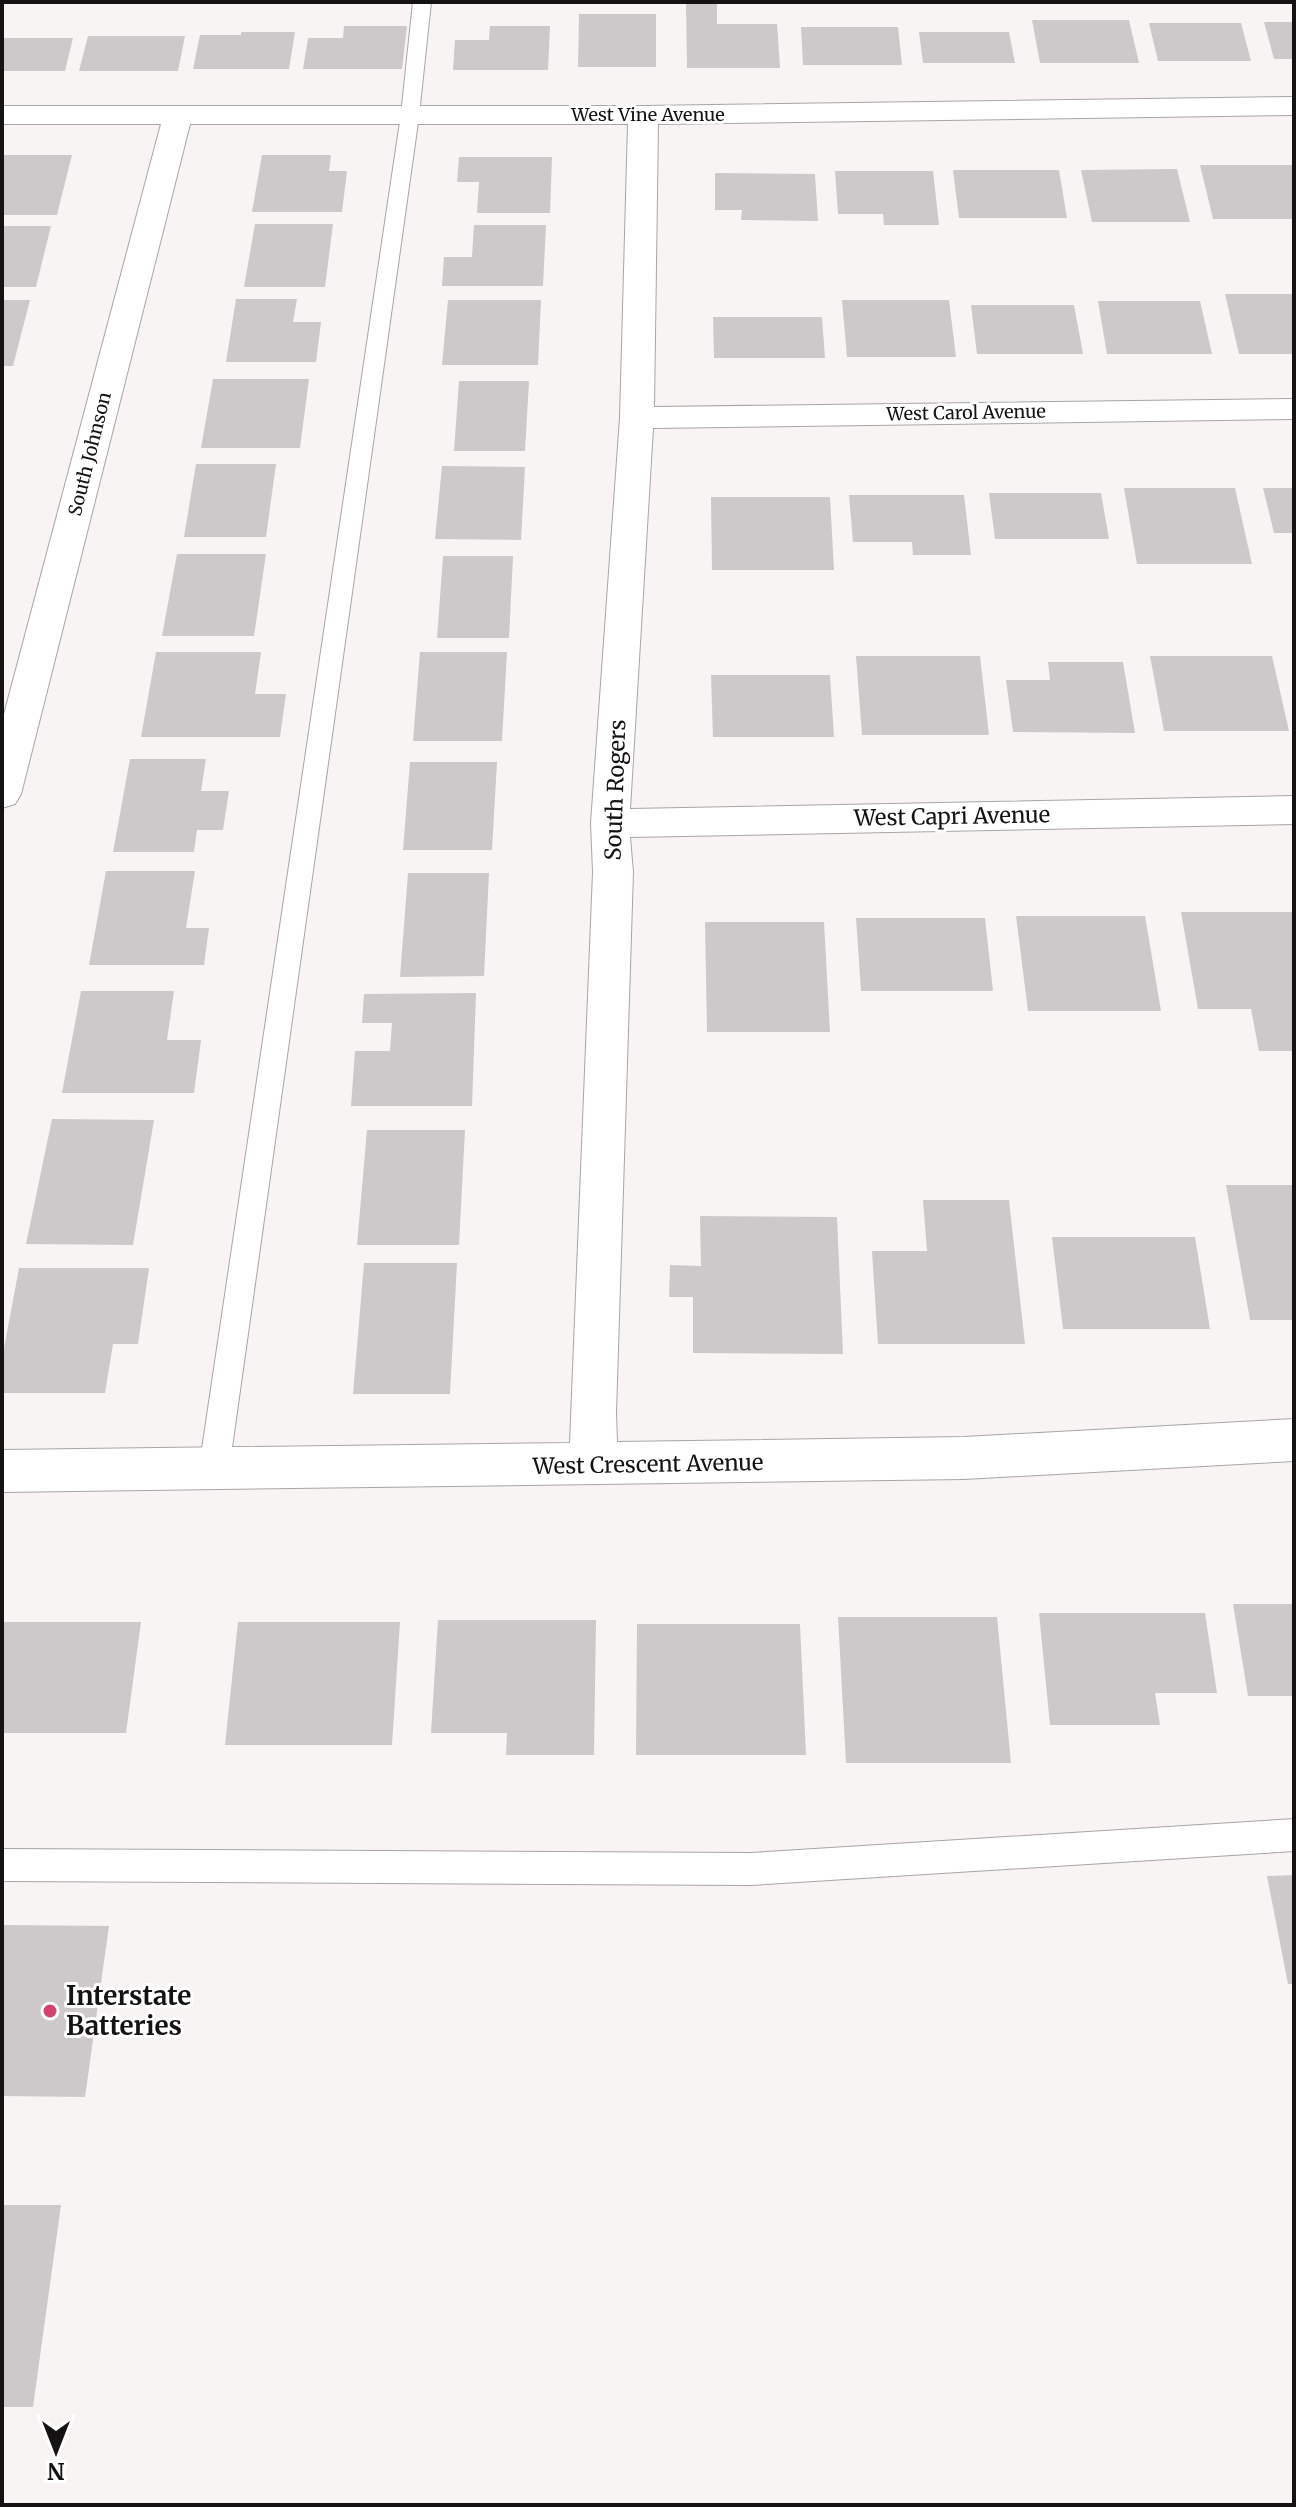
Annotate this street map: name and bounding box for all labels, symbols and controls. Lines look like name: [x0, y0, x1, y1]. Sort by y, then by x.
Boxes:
street label: West Vine Avenue: [570, 103, 725, 126]
street label: South Johnson: [63, 389, 116, 518]
street label: West Carol Avenue: [885, 400, 1046, 425]
street label: South Rogers: [599, 719, 631, 861]
street label: West Capri Avenue: [853, 800, 1050, 832]
street label: West Crescent Avenue: [531, 1448, 764, 1480]
place label: Interstate Batteries: [66, 1979, 191, 2042]
marker: Interstate Batteries: [41, 2002, 59, 2020]
north arrow: [16, 2411, 96, 2491]
text: N: [47, 2457, 65, 2485]

